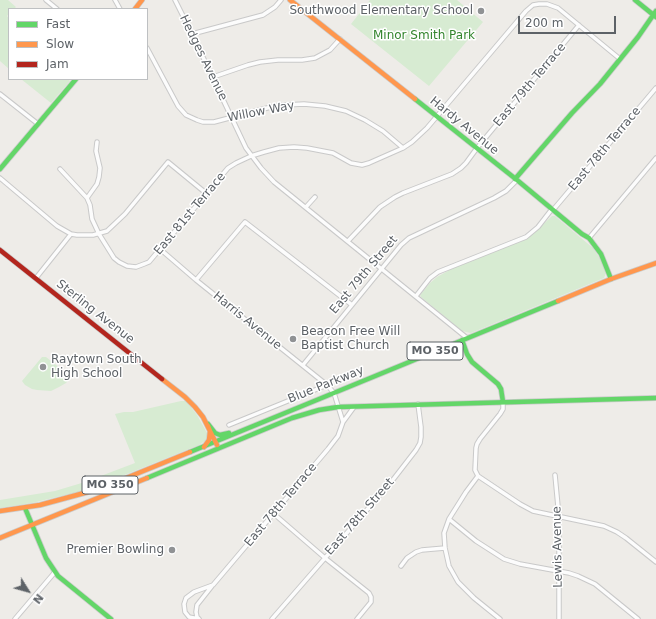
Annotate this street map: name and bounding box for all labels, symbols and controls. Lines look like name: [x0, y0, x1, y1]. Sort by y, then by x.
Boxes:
place label: Southwood Elementary School: [289, 4, 473, 18]
marker: Southwood Elementary School: [476, 6, 486, 16]
legend: [8, 8, 148, 80]
scale bar: [520, 8, 618, 34]
street label: Hedges Avenue: [176, 13, 230, 103]
text: 200 m: [525, 16, 563, 30]
text: Fast: [46, 17, 70, 31]
park label: Minor Smith Park: [373, 29, 475, 43]
text: Slow: [46, 37, 74, 51]
street label: East 79th Terrace: [491, 40, 569, 130]
text: Jam: [46, 57, 69, 71]
street label: Hardy Avenue: [427, 94, 501, 158]
street label: Willow Way: [226, 98, 296, 126]
street label: East 78th Terrace: [566, 104, 644, 194]
street label: East 81st Terrace: [151, 170, 229, 258]
street label: East 79th Street: [327, 233, 401, 317]
street label: Sterling Avenue: [53, 277, 137, 347]
street label: Harris Avenue: [210, 289, 284, 353]
place label: Beacon Free Will Baptist Church: [301, 325, 400, 353]
marker: Beacon Free Will Baptist Church: [288, 334, 298, 344]
road number: MO 350: [407, 342, 463, 360]
place label: Raytown South High School: [51, 353, 142, 381]
marker: Raytown South High School: [38, 362, 48, 372]
street label: Blue Parkway: [286, 363, 366, 407]
street label: East 78th Terrace: [242, 460, 320, 550]
street label: East 78th Street: [323, 475, 397, 559]
road number: MO 350: [82, 476, 138, 494]
street label: Lewis Avenue: [550, 506, 566, 588]
place label: Premier Bowling: [66, 543, 164, 557]
marker: Premier Bowling: [167, 545, 177, 555]
north arrow: [8, 571, 48, 611]
text: N: [30, 591, 46, 606]

